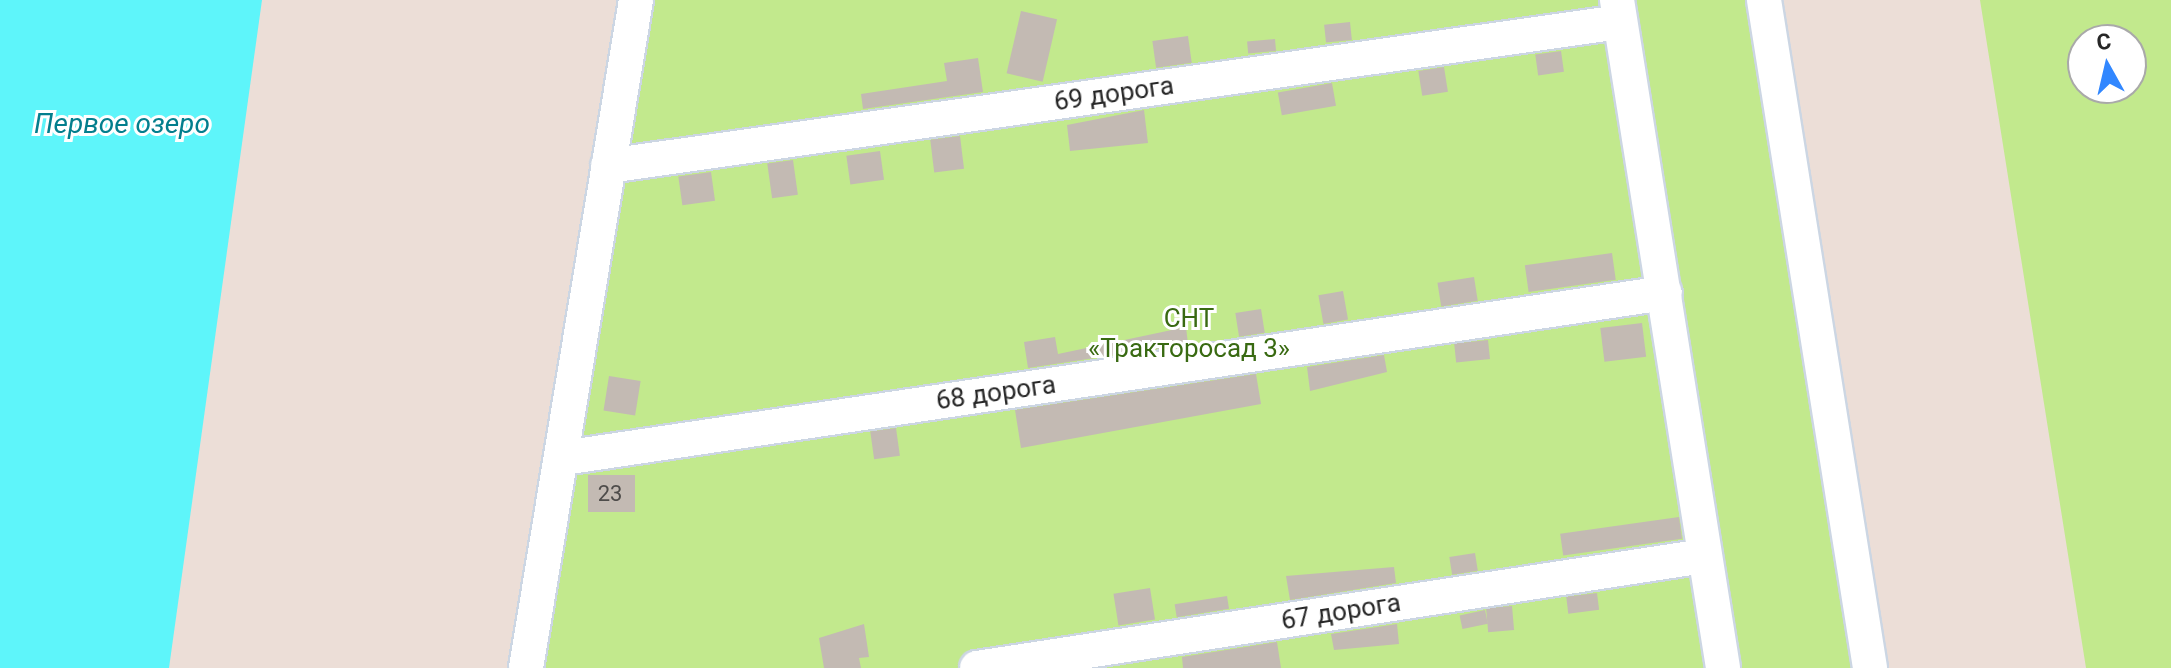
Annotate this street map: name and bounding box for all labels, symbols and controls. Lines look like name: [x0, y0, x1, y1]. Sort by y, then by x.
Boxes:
north arrow: [2067, 24, 2147, 104]
text: С: [2095, 28, 2113, 55]
street label: 69 дорога: [1052, 70, 1176, 118]
water label: Первое озеро: [34, 107, 210, 141]
park label: СНТ «Тракторосад 3»: [1088, 303, 1290, 364]
street label: 68 дорога: [934, 369, 1058, 417]
house number: 23: [598, 481, 622, 507]
street label: 67 дорога: [1279, 587, 1403, 637]

